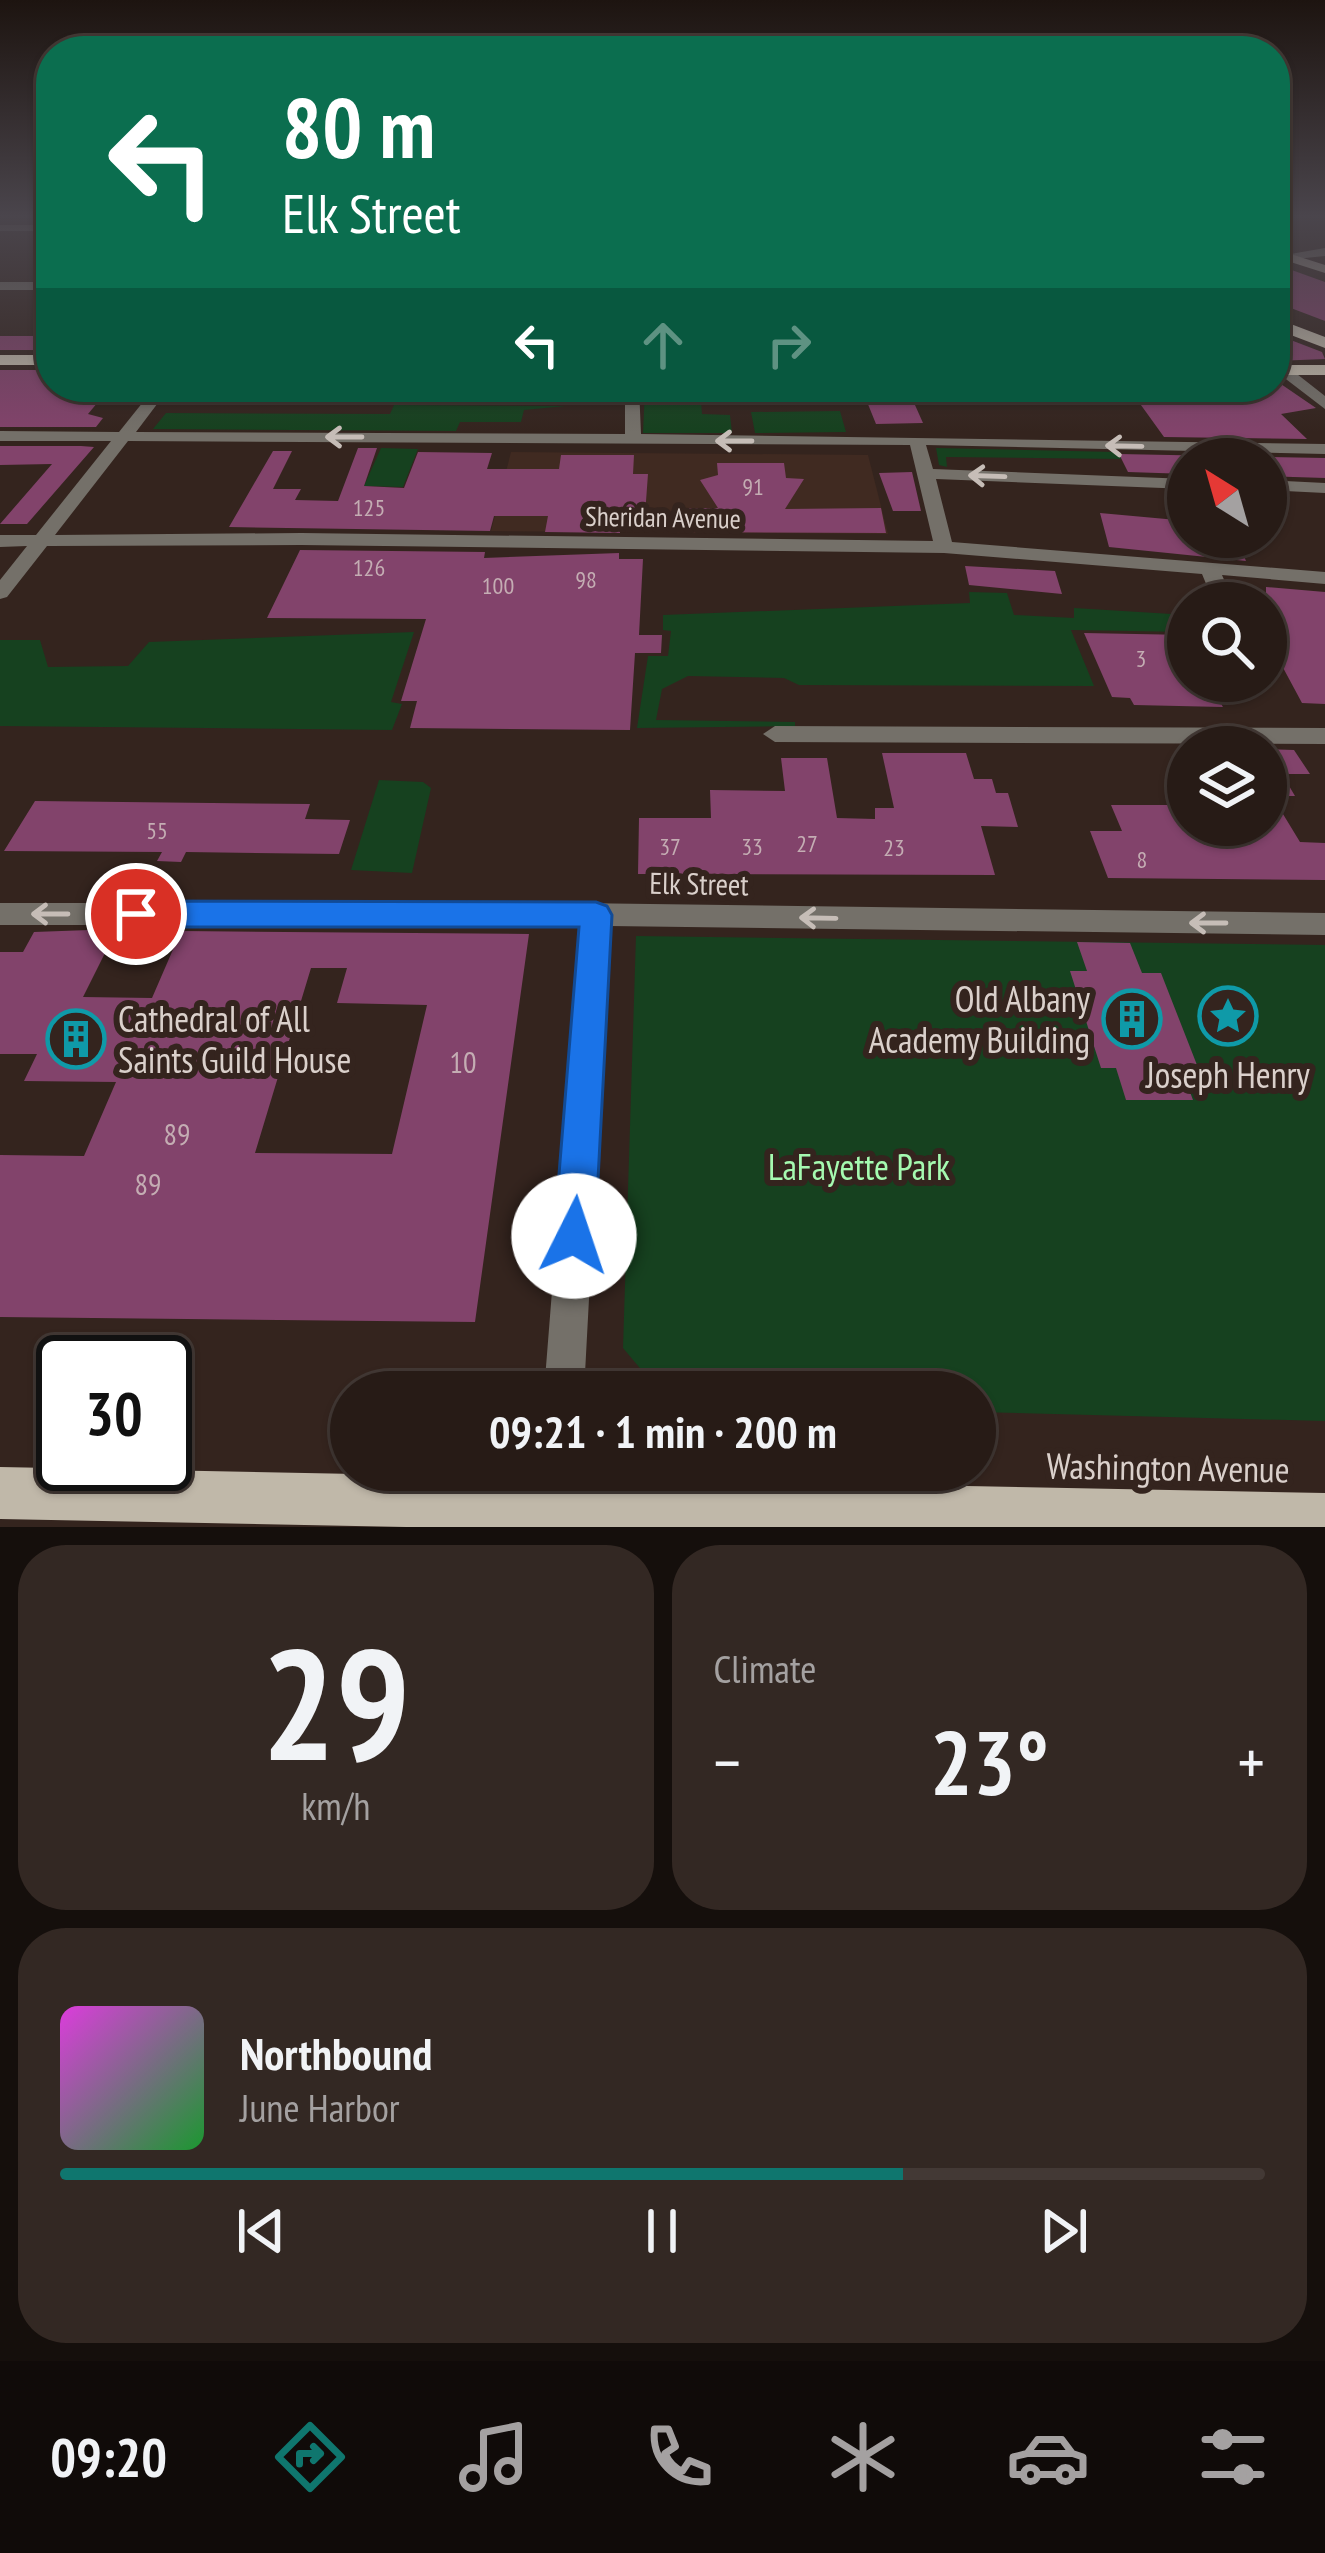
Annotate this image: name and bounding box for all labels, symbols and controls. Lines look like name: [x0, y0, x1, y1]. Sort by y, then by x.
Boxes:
text: 80 m: [282, 72, 435, 181]
icon: left: [84, 84, 240, 240]
text: Elk Street: [282, 178, 461, 248]
icon: left: [504, 312, 570, 378]
icon: ahead: [630, 312, 696, 378]
icon: right: [756, 312, 822, 378]
one-way arrow: [325, 426, 364, 448]
one-way arrow: [715, 430, 754, 453]
one-way arrow: [1105, 435, 1144, 457]
north arrow: [1167, 438, 1287, 558]
map controls: [1167, 438, 1287, 846]
one-way arrow: [968, 464, 1007, 487]
house number: 91: [742, 471, 764, 502]
house number: 125: [353, 492, 385, 523]
street label: Sheridan Avenue: [585, 499, 741, 535]
house number: 126: [353, 552, 385, 583]
house number: 98: [575, 564, 597, 595]
house number: 100: [482, 570, 514, 601]
button: search: [1167, 582, 1287, 702]
house number: 3: [1136, 643, 1146, 674]
button: layers: [1167, 726, 1287, 846]
house number: 55: [146, 815, 168, 846]
house number: 27: [796, 828, 818, 859]
house number: 37: [659, 831, 681, 862]
house number: 33: [741, 831, 763, 862]
house number: 23: [883, 832, 905, 863]
house number: 8: [1137, 844, 1147, 875]
pin: [85, 863, 187, 965]
street label: Elk Street: [649, 863, 750, 903]
icon: arrive: [103, 881, 169, 947]
one-way arrow: [31, 903, 70, 925]
one-way arrow: [799, 907, 838, 929]
one-way arrow: [1189, 912, 1228, 934]
place label: Old Albany Academy Building: [869, 975, 1090, 1063]
place icon: Joseph Henry: [1197, 985, 1259, 1047]
building icon: Old Albany Academy Building: [1101, 988, 1163, 1050]
place label: Cathedral of All Saints Guild House: [118, 995, 351, 1083]
building icon: Cathedral of All Saints Guild House: [45, 1008, 107, 1070]
house number: 10: [450, 1042, 477, 1081]
place label: Joseph Henry: [1145, 1051, 1310, 1098]
house number: 89: [164, 1114, 191, 1153]
park label: LaFayette Park: [768, 1143, 950, 1190]
house number: 89: [135, 1164, 162, 1203]
position arrow: [511, 1173, 637, 1299]
speed limit sign: 30: [36, 1335, 192, 1491]
text: 09:21 · 1 min · 200 m: [489, 1402, 837, 1460]
street label: Washington Avenue: [1046, 1441, 1290, 1493]
text: 29: [261, 1601, 410, 1803]
text: Climate: [714, 1643, 816, 1694]
text: 23°: [930, 1703, 1049, 1820]
text: −: [714, 1719, 741, 1804]
text: +: [1238, 1719, 1265, 1804]
text: km/h: [301, 1780, 370, 1831]
text: Northbound: [240, 2024, 432, 2082]
text: June Harbor: [240, 2082, 399, 2133]
icon: previous: [228, 2198, 294, 2264]
icon: pause: [629, 2198, 695, 2264]
icon: next: [1031, 2198, 1097, 2264]
icon: directions: [268, 2415, 352, 2499]
icon: music: [452, 2415, 536, 2499]
icon: phone: [637, 2415, 721, 2499]
icon: climate: [821, 2415, 905, 2499]
icon: car: [1006, 2415, 1090, 2499]
icon: filters: [1191, 2415, 1275, 2499]
text: 09:20: [50, 2422, 167, 2492]

